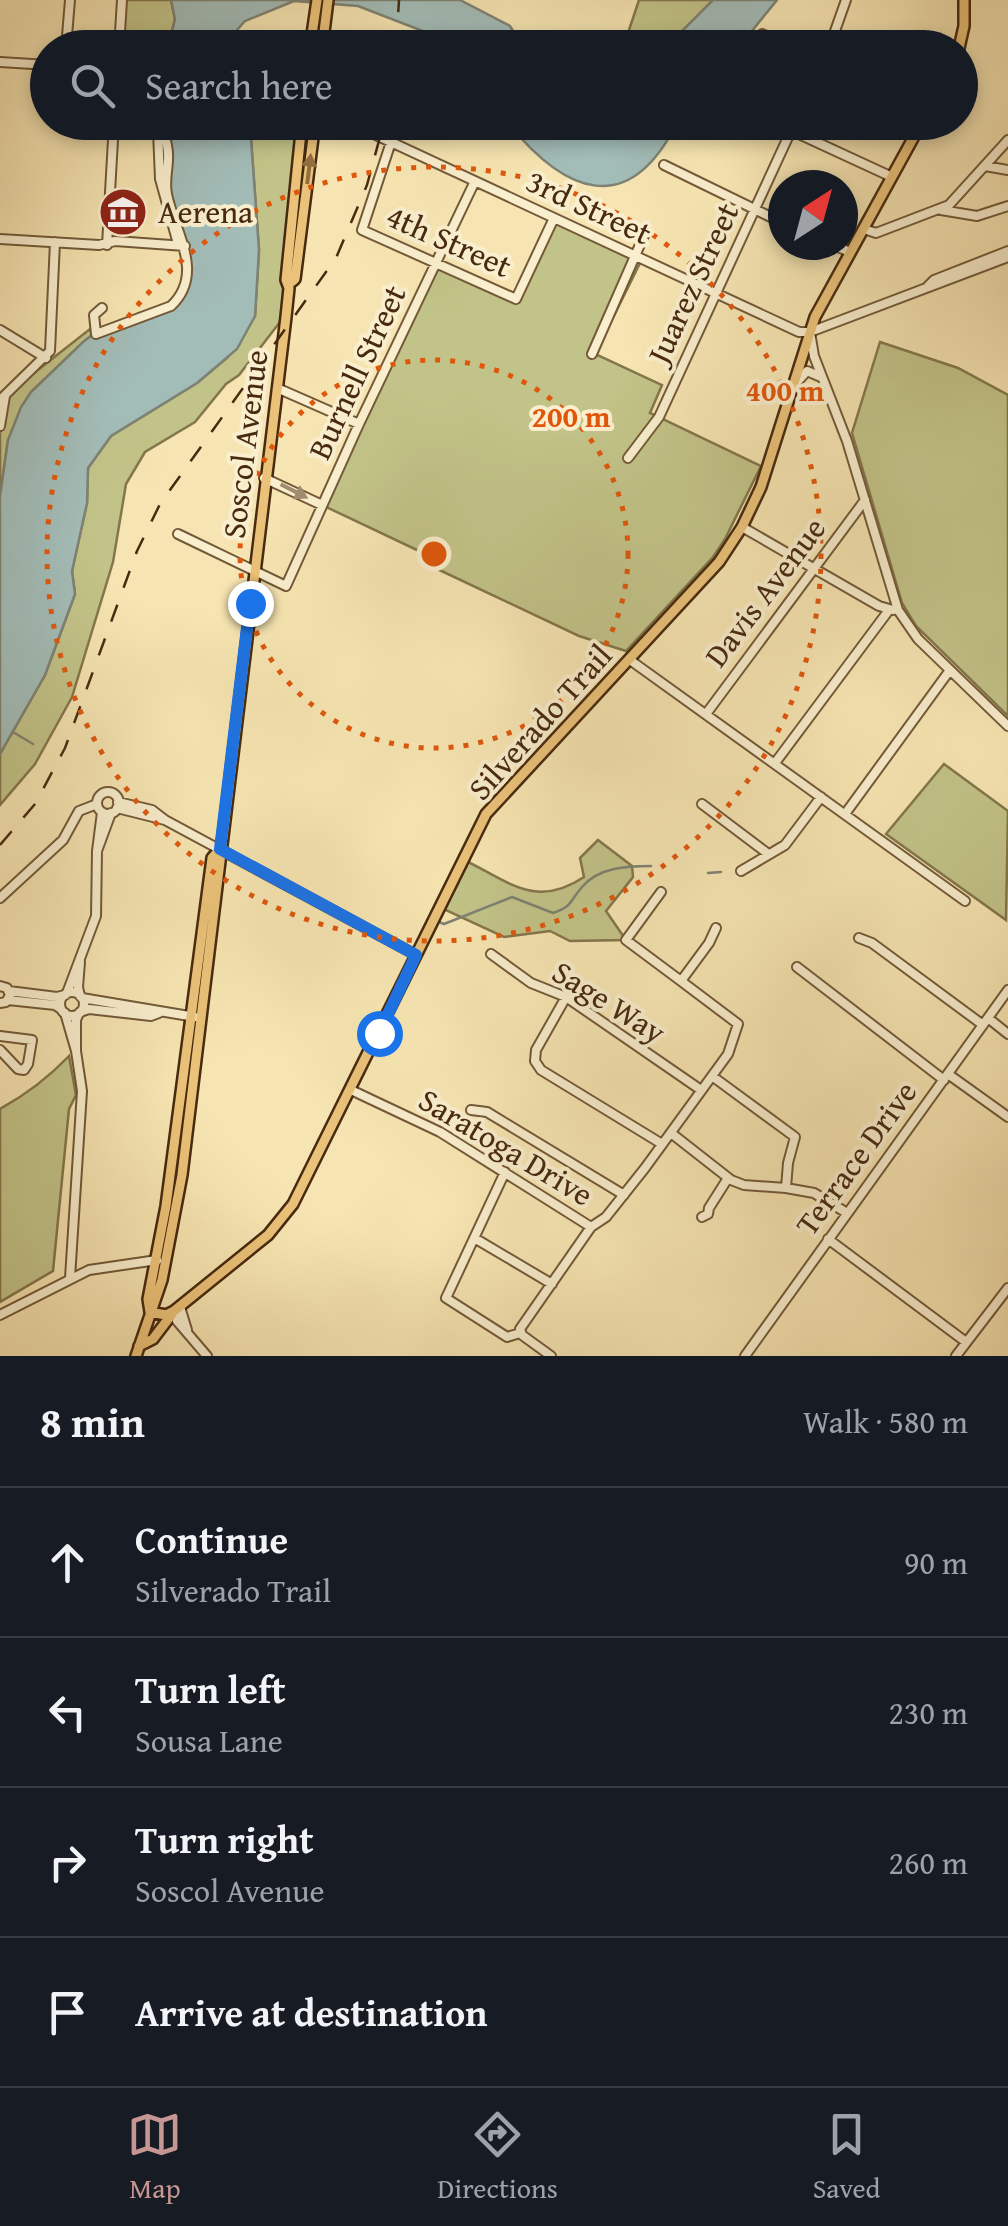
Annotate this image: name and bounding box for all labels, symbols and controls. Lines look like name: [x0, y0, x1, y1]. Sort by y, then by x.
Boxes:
search box: [30, 30, 978, 140]
text: Search here: [145, 57, 333, 113]
icon: search: [65, 58, 120, 113]
one-way arrow: [301, 153, 317, 184]
street label: 3rd Street: [519, 157, 660, 256]
north arrow: [768, 170, 858, 260]
museum icon: Aerena: [97, 186, 149, 238]
place label: Aerena: [158, 188, 253, 235]
street label: 4th Street: [379, 192, 519, 289]
street label: Juarez Street: [633, 195, 750, 374]
street label: Burnell Street: [296, 277, 417, 467]
street label: Soscol Avenue: [210, 347, 279, 541]
text: 400 m: [746, 368, 825, 412]
text: 200 m: [532, 394, 611, 438]
one-way arrow: [279, 482, 308, 499]
street label: Davis Avenue: [693, 507, 837, 677]
centre of rings: [416, 536, 452, 572]
route end: [228, 581, 274, 627]
street label: Silverado Trail: [457, 633, 623, 810]
street label: Sage Way: [543, 948, 675, 1055]
route start: [357, 1011, 403, 1057]
street label: Terrace Drive: [783, 1071, 928, 1245]
street label: Saratoga Drive: [410, 1076, 602, 1217]
text: 8 min: [40, 1391, 145, 1452]
text: Walk · 580 m: [803, 1398, 968, 1445]
text: Continue: [135, 1511, 288, 1567]
icon: ahead: [40, 1535, 95, 1590]
text: 90 m: [904, 1539, 968, 1586]
text: Silverado Trail: [135, 1567, 331, 1614]
text: Turn left: [135, 1661, 286, 1717]
icon: left: [40, 1685, 95, 1740]
text: 230 m: [889, 1689, 968, 1736]
text: Sousa Lane: [135, 1717, 283, 1764]
text: Turn right: [135, 1811, 314, 1867]
icon: right: [40, 1835, 95, 1890]
text: 260 m: [889, 1839, 968, 1886]
text: Soscol Avenue: [135, 1867, 325, 1914]
text: Arrive at destination: [135, 1984, 488, 2040]
icon: arrive: [40, 1985, 95, 2040]
tab: Map: [127, 2107, 182, 2208]
tab: Directions: [437, 2107, 558, 2208]
tab: Saved: [813, 2107, 881, 2208]

